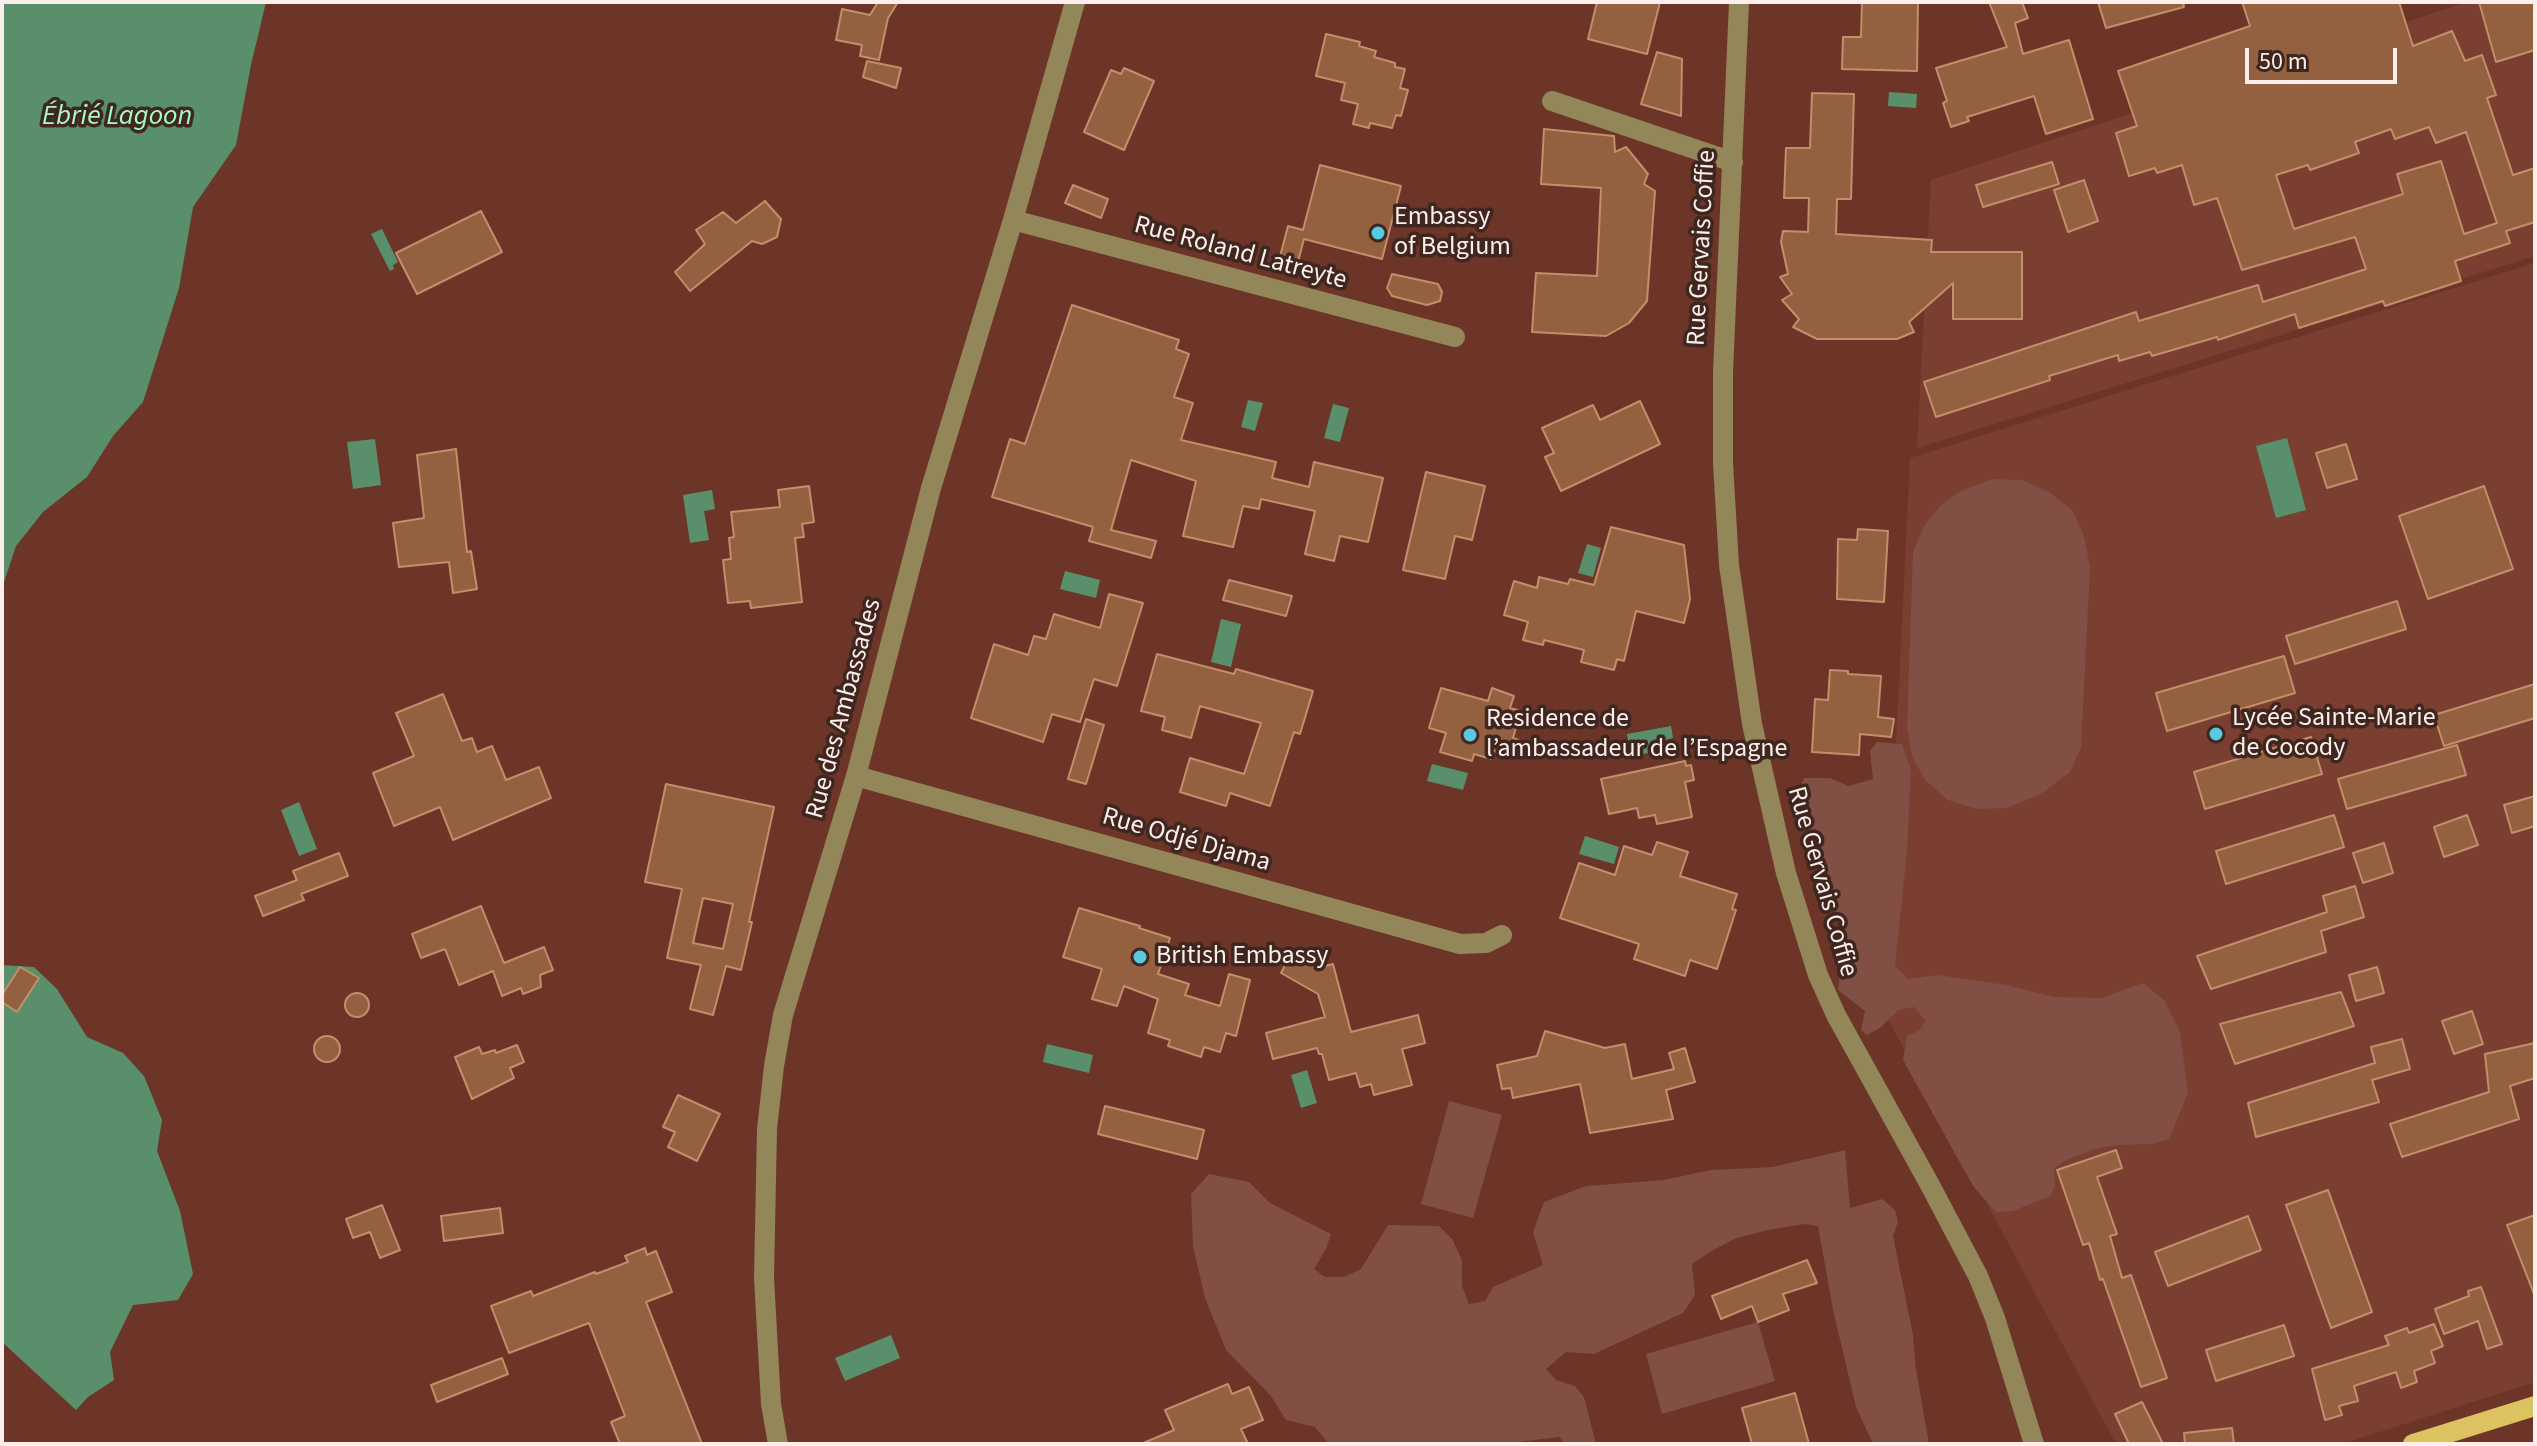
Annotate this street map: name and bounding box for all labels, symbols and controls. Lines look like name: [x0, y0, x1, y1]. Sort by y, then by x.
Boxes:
scale bar: [2249, 32, 2401, 82]
text: 50 m: [2259, 44, 2308, 79]
water label: Ébrié Lagoon: [42, 101, 192, 135]
street label: Rue Gervais Coffie: [1682, 149, 1724, 347]
place label: Embassy of Belgium: [1394, 202, 1511, 264]
street label: Rue Roland Latreyte: [1130, 211, 1350, 297]
marker: Embassy of Belgium: [1369, 224, 1387, 242]
street label: Rue des Ambassades: [801, 596, 889, 822]
place label: Lycée Sainte-Marie de Cocody: [2232, 703, 2436, 764]
place label: Residence de l’ambassadeur de l’Espagne: [1486, 704, 1787, 766]
marker: Lycée Sainte-Marie de Cocody: [2207, 725, 2225, 743]
marker: Residence de l’ambassadeur de l’Espagne: [1461, 726, 1479, 744]
street label: Rue Gervais Coffie: [1779, 783, 1863, 981]
street label: Rue Odjé Djama: [1098, 802, 1274, 880]
place label: British Embassy: [1156, 941, 1328, 973]
marker: British Embassy: [1131, 948, 1149, 966]

